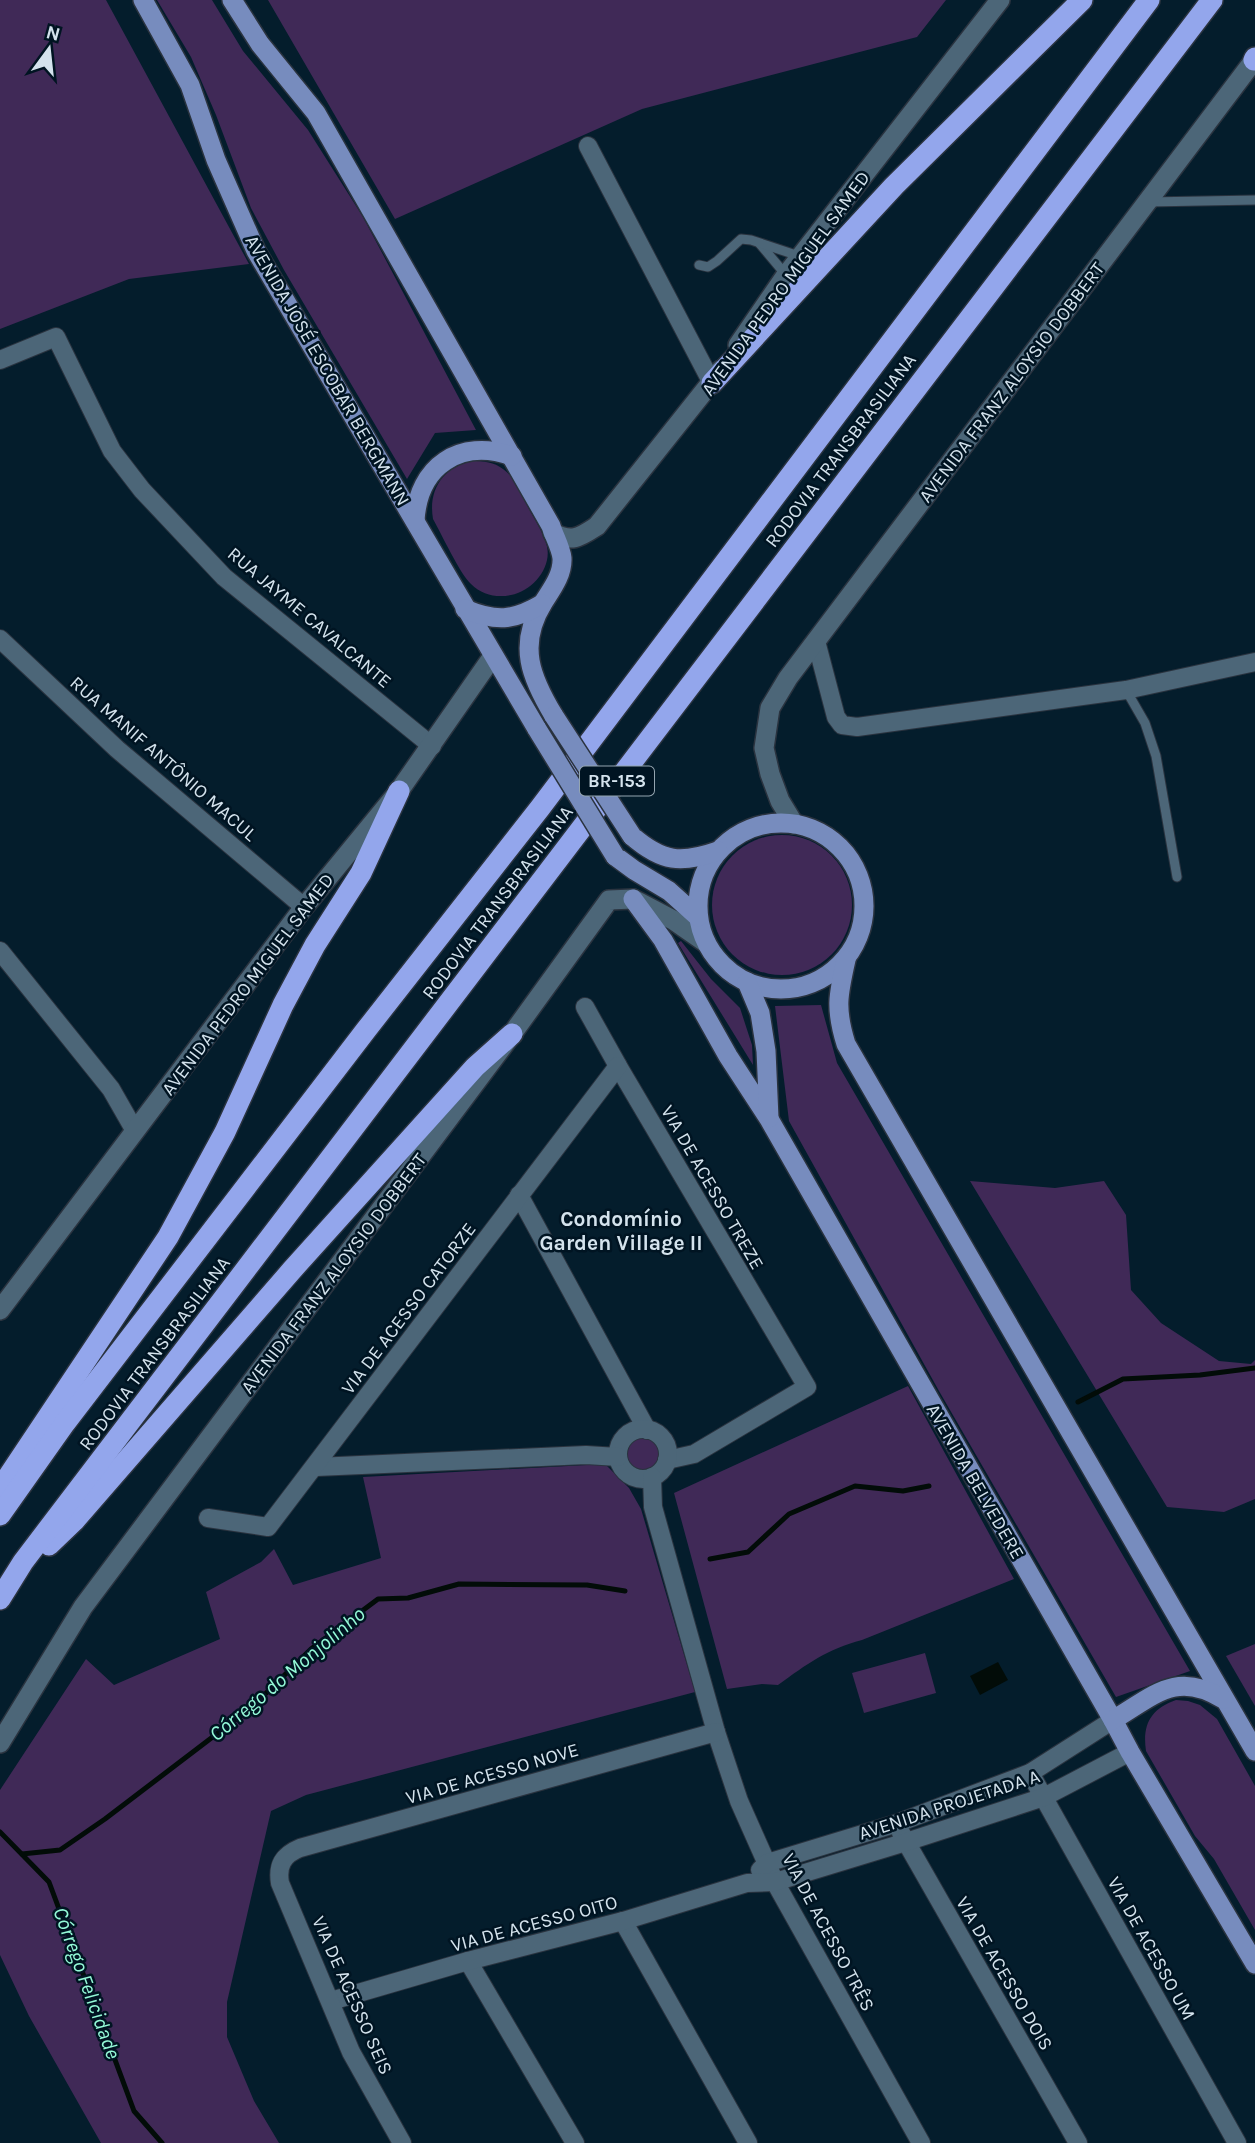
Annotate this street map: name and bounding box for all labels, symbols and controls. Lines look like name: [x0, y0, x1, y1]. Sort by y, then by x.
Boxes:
north arrow: [14, 14, 84, 84]
text: N: [44, 21, 63, 46]
street label: AVENIDA PEDRO MIGUEL SAMED: [697, 167, 875, 400]
street label: AVENIDA JOSÉ ESCOBAR BERGMANN: [240, 231, 415, 510]
street label: AVENIDA FRANZ ALOYSIO DOBBERT: [914, 258, 1110, 507]
street label: RODOVIA TRANSBRASILIANA: [761, 349, 921, 552]
street label: RUA JAYME CAVALCANTE: [223, 543, 396, 693]
street label: RUA MANIF ANTÔNIO MACUL: [66, 672, 261, 846]
road number: BR-153: [580, 766, 654, 796]
street label: RODOVIA TRANSBRASILIANA: [418, 801, 578, 1004]
street label: AVENIDA PEDRO MIGUEL SAMED: [157, 869, 338, 1100]
street label: VIA DE ACESSO TREZE: [656, 1102, 768, 1273]
street label: AVENIDA FRANZ ALOYSIO DOBBERT: [236, 1149, 432, 1398]
district label: Condomínio Garden Village II: [539, 1207, 703, 1255]
street label: VIA DE ACESSO CATORZE: [337, 1218, 481, 1399]
street label: RODOVIA TRANSBRASILIANA: [75, 1252, 235, 1455]
street label: AVENIDA BELVEDERE: [922, 1400, 1029, 1563]
water label: Córrego do Monjolinho: [204, 1601, 370, 1746]
street label: VIA DE ACESSO NOVE: [403, 1739, 581, 1809]
street label: AVENIDA PROJETADA A: [856, 1765, 1043, 1845]
street label: VIA DE ACESSO TRÊS: [777, 1850, 879, 2015]
street label: VIA DE ACESSO UM: [1103, 1873, 1200, 2024]
street label: VIA DE ACESSO OITO: [449, 1891, 620, 1957]
street label: VIA DE ACESSO DOIS: [951, 1893, 1057, 2054]
water label: Córrego Felicidade: [48, 1904, 126, 2062]
street label: VIA DE ACESSO SEIS: [307, 1913, 397, 2078]

